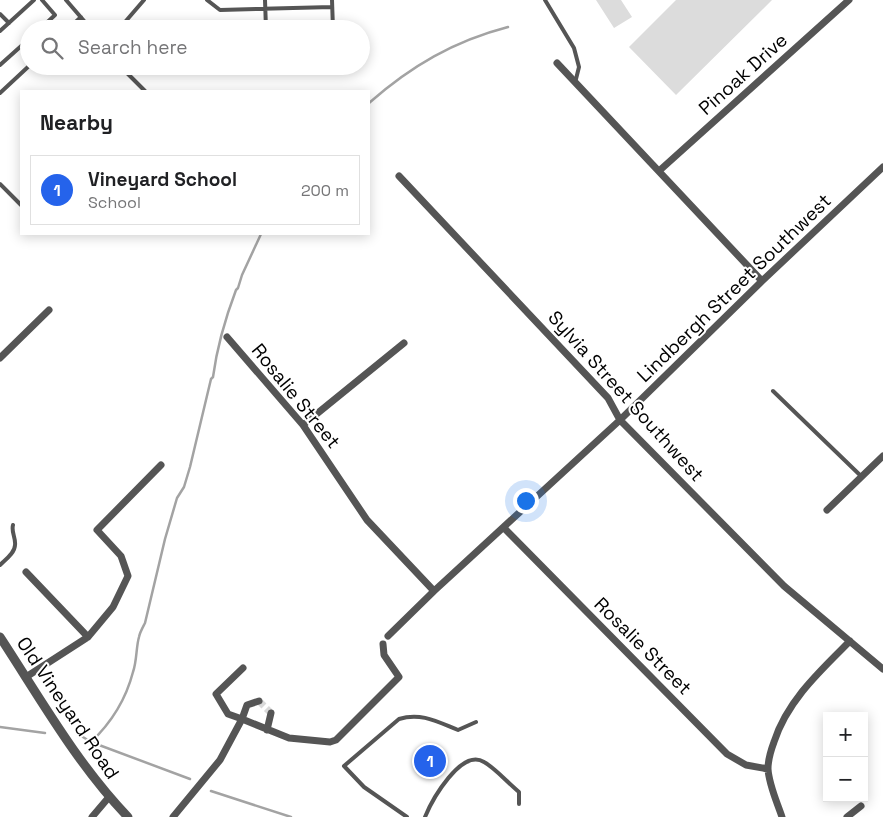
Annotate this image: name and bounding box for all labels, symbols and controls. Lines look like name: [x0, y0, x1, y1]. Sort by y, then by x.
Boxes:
search box: [20, 20, 370, 75]
street label: Pinoak Drive: [693, 28, 793, 120]
icon: search: [38, 34, 66, 62]
text: Search here: [78, 35, 188, 60]
text: Nearby: [40, 109, 113, 136]
text: Vineyard School: [88, 167, 237, 192]
text: 1: [53, 180, 61, 201]
text: 200 m: [301, 180, 349, 201]
street label: Lindbergh Street Southwest: [631, 188, 837, 388]
text: School: [88, 192, 141, 213]
street label: Sylvia Street Southwest: [543, 305, 709, 487]
street label: Rosalie Street: [246, 338, 346, 454]
your location: [513, 488, 539, 514]
street label: Rosalie Street: [589, 592, 697, 700]
street label: Old Vineyard Road: [11, 632, 125, 784]
map controls: [823, 712, 868, 802]
button: +: [823, 712, 868, 757]
pin: 1: [414, 742, 446, 780]
button: −: [823, 757, 868, 802]

